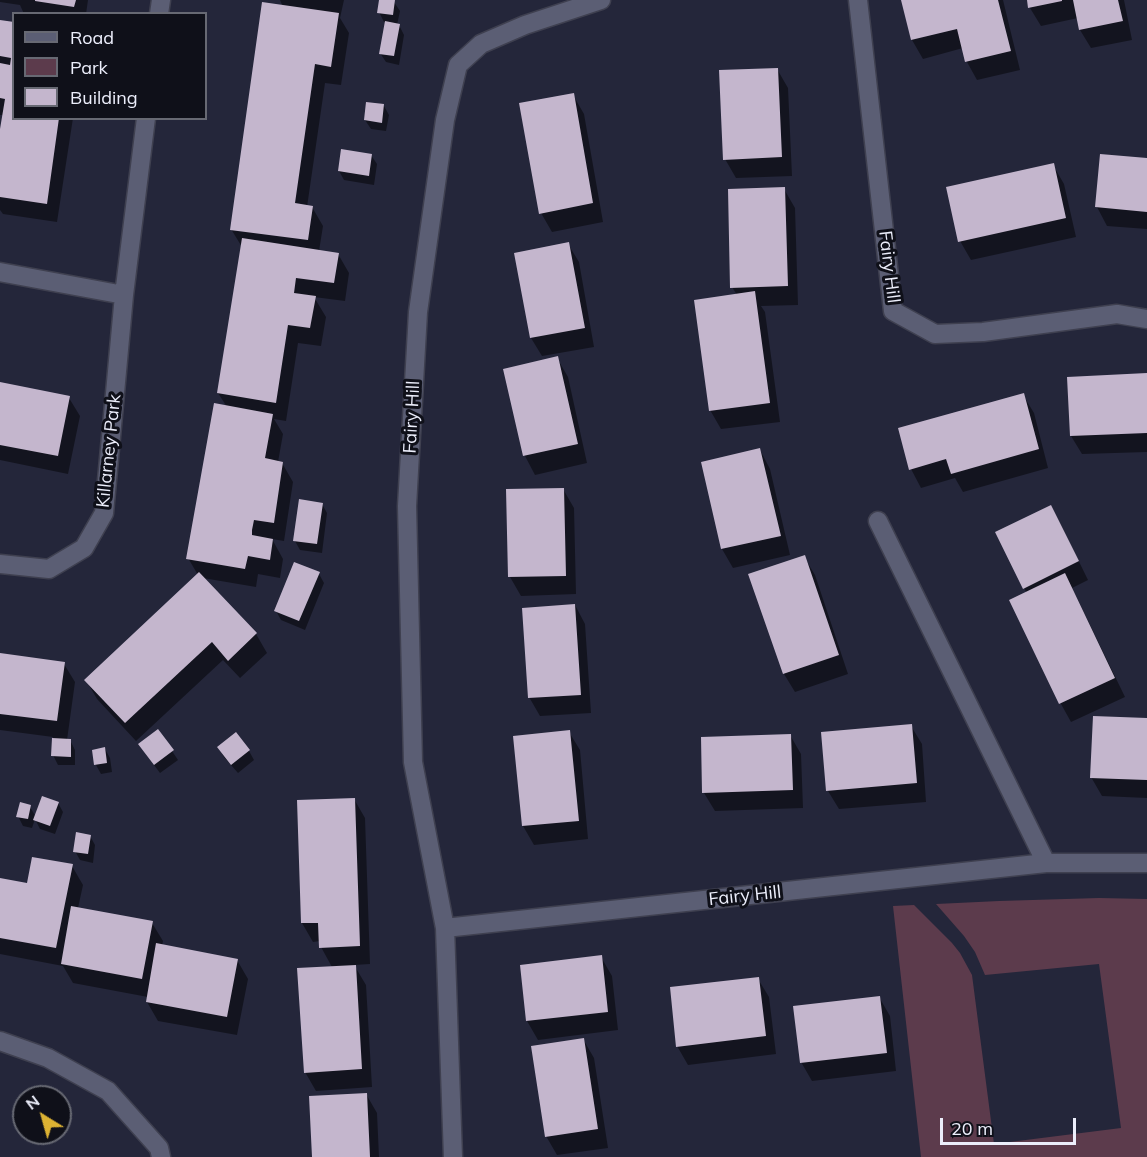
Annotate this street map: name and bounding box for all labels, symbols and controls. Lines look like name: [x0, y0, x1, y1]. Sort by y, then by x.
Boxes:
legend: [12, 12, 207, 120]
text: Road: [70, 26, 114, 49]
text: Park: [70, 56, 108, 79]
text: Building: [70, 86, 138, 109]
street label: Fairy Hill: [874, 230, 904, 304]
street label: Fairy Hill: [399, 380, 425, 454]
street label: Killarney Park: [92, 393, 126, 509]
street label: Fairy Hill: [708, 881, 782, 911]
north arrow: [12, 1085, 72, 1145]
text: N: [22, 1091, 43, 1114]
scale bar: [943, 1106, 1080, 1144]
text: 20 m: [951, 1117, 993, 1140]

